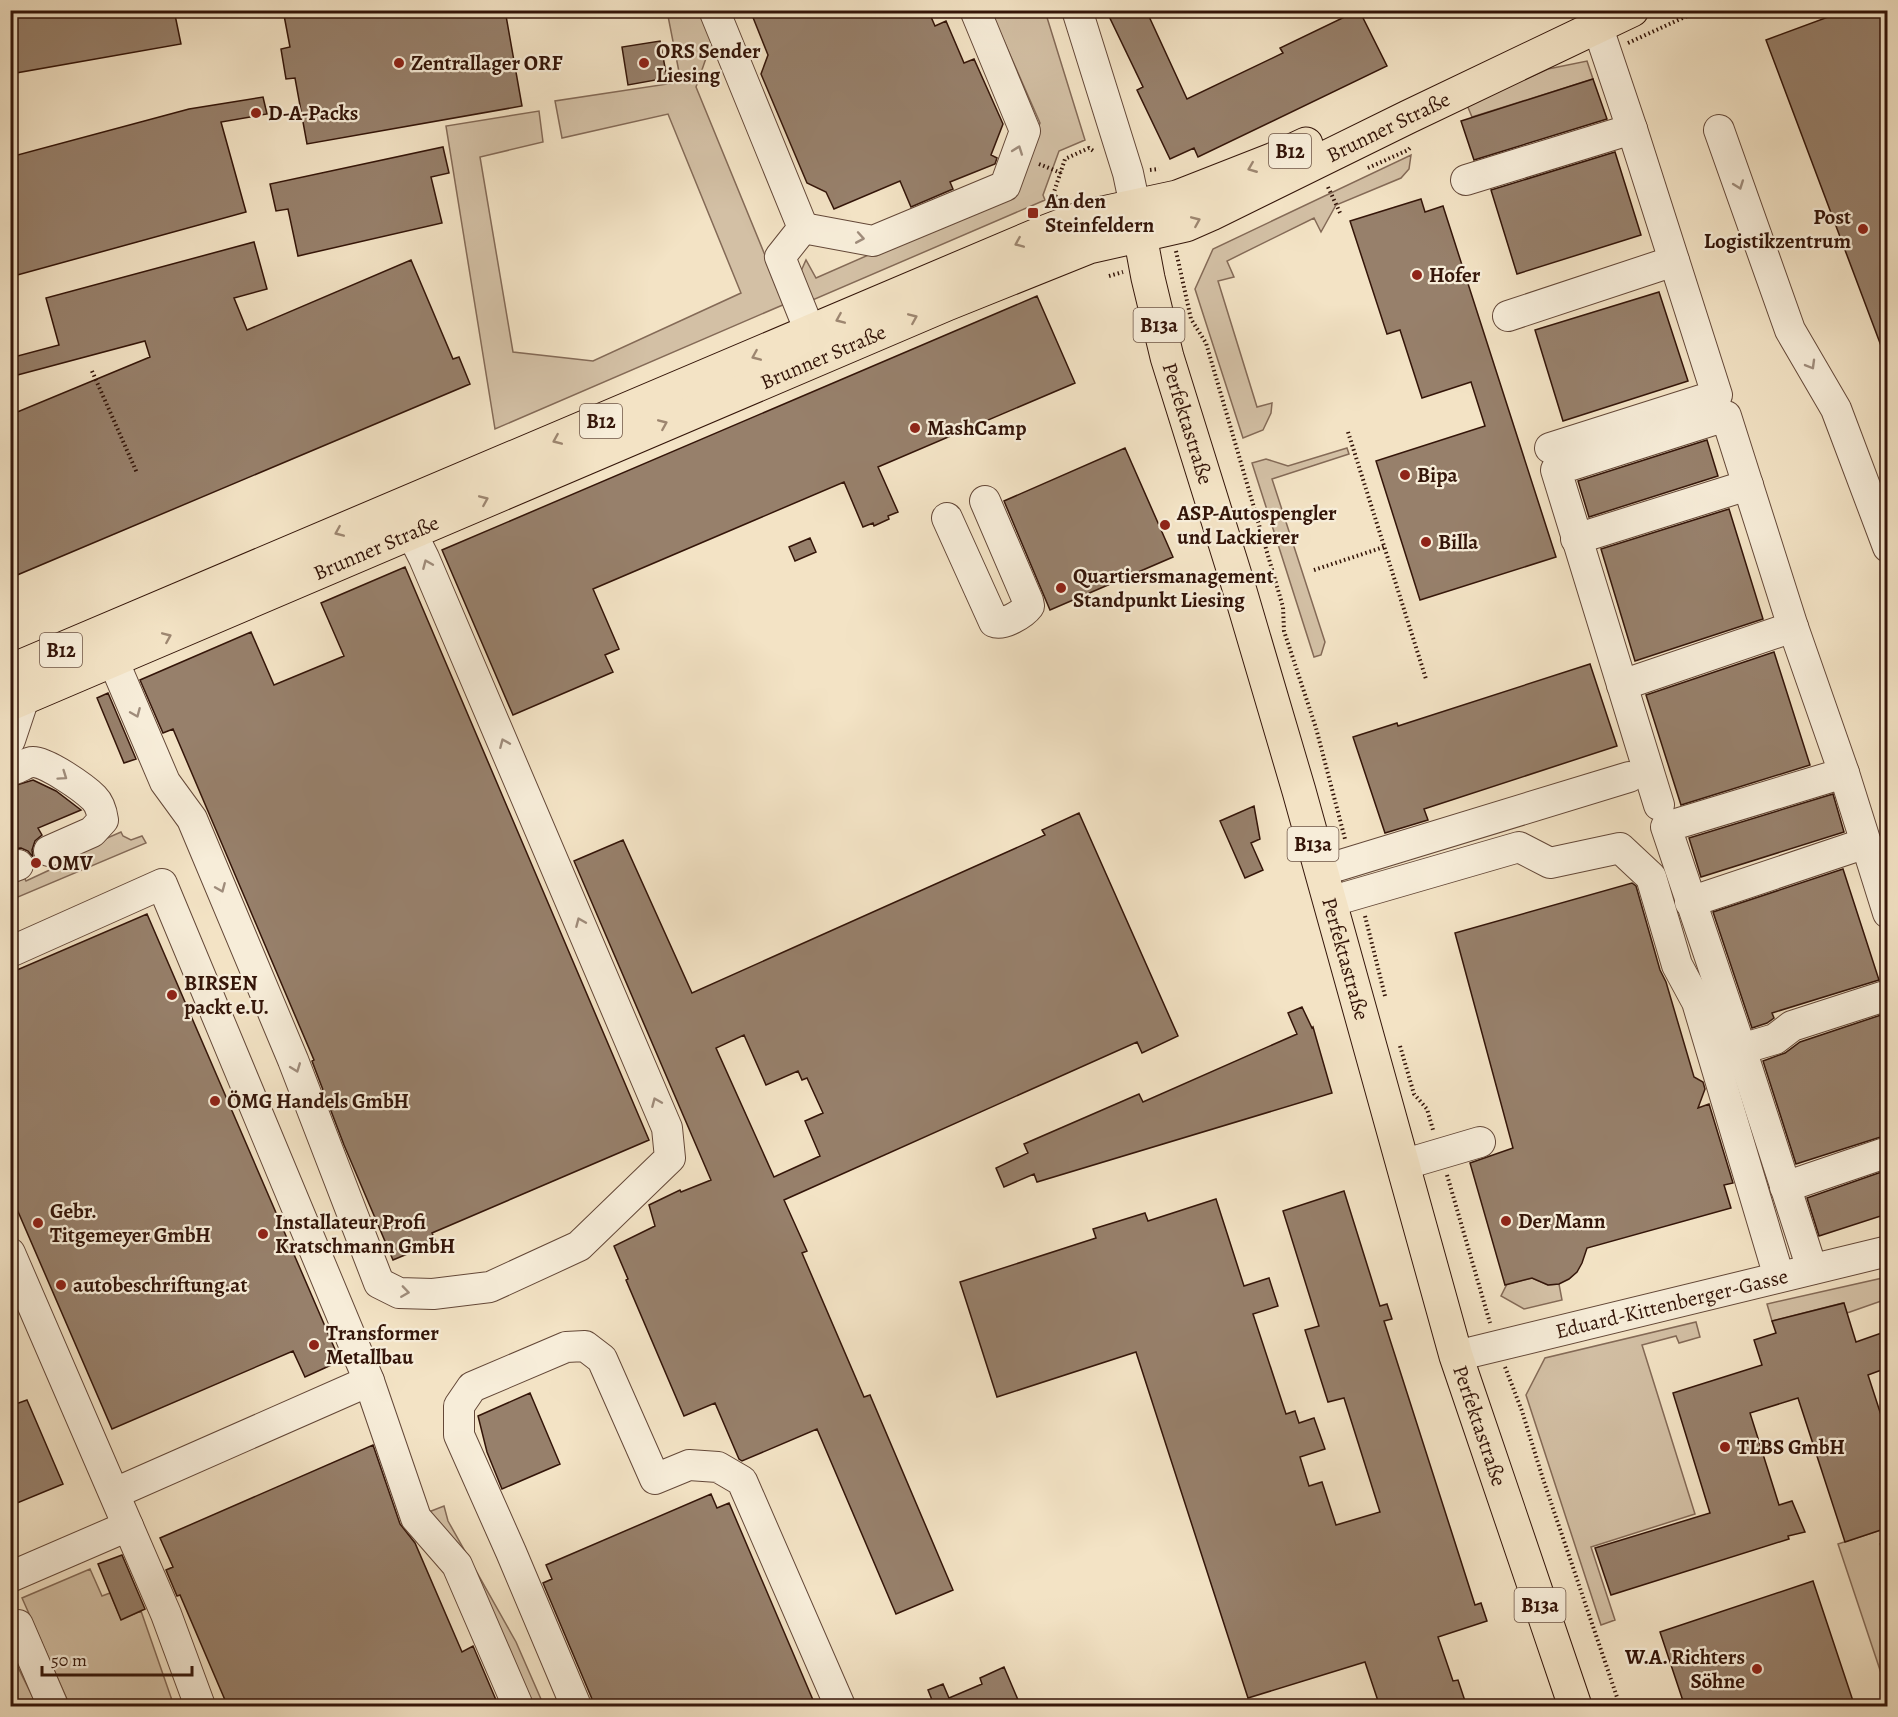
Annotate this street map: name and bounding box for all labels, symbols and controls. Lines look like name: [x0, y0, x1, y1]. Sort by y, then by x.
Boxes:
place label: ORS Sender Liesing: [656, 37, 761, 89]
place label: Zentrallager ORF: [411, 49, 563, 77]
marker: Zentrallager ORF: [392, 56, 406, 70]
marker: ORS Sender Liesing: [637, 56, 651, 70]
street label: Brunner Straße: [1322, 85, 1454, 169]
place label: D-A-Packs: [268, 99, 358, 127]
marker: D-A-Packs: [249, 106, 263, 120]
road number: B12: [1269, 134, 1311, 168]
one-way arrow: [1011, 145, 1024, 155]
one-way arrow: [1247, 160, 1258, 173]
one-way arrow: [1731, 179, 1744, 190]
place label: An den Steinfeldern: [1044, 187, 1155, 239]
place label: Post Logistikzentrum: [1704, 203, 1851, 255]
marker: An den Steinfeldern: [1026, 206, 1040, 220]
one-way arrow: [1190, 216, 1201, 228]
marker: Post Logistikzentrum: [1856, 222, 1870, 236]
one-way arrow: [855, 232, 865, 244]
one-way arrow: [1014, 235, 1025, 247]
place label: Hofer: [1429, 261, 1481, 289]
marker: Hofer: [1410, 268, 1424, 282]
road number: B13a: [1134, 308, 1184, 342]
one-way arrow: [835, 312, 846, 324]
one-way arrow: [906, 313, 917, 325]
street label: Brunner Straße: [756, 318, 890, 396]
one-way arrow: [751, 349, 762, 361]
street label: Perfektastraße: [1156, 359, 1220, 488]
one-way arrow: [1804, 359, 1816, 370]
road number: B12: [580, 404, 622, 438]
place label: MashCamp: [927, 414, 1027, 442]
one-way arrow: [657, 419, 668, 431]
marker: MashCamp: [908, 421, 922, 435]
one-way arrow: [552, 433, 563, 445]
place label: Bipa: [1417, 461, 1458, 489]
marker: Bipa: [1398, 468, 1412, 482]
one-way arrow: [478, 496, 489, 508]
place label: ASP-Autospengler und Lackierer: [1176, 499, 1337, 551]
street label: Brunner Straße: [309, 509, 443, 587]
marker: ASP-Autospengler und Lackierer: [1158, 518, 1172, 532]
one-way arrow: [334, 525, 345, 537]
place label: Billa: [1438, 528, 1479, 556]
marker: Billa: [1419, 535, 1433, 549]
one-way arrow: [422, 559, 434, 570]
place label: Quartiersmanagement Standpunkt Liesing: [1073, 562, 1274, 614]
marker: Quartiersmanagement Standpunkt Liesing: [1054, 581, 1068, 595]
one-way arrow: [161, 632, 172, 644]
road number: B12: [40, 633, 82, 667]
one-way arrow: [129, 707, 141, 718]
one-way arrow: [499, 738, 511, 749]
one-way arrow: [57, 769, 68, 780]
road number: B13a: [1288, 827, 1338, 861]
place label: OMV: [48, 849, 94, 877]
marker: OMV: [29, 856, 43, 870]
one-way arrow: [214, 882, 226, 893]
street label: Perfektastraße: [1315, 894, 1376, 1023]
one-way arrow: [575, 918, 587, 929]
place label: BIRSEN packt e.U.: [184, 969, 269, 1021]
marker: BIRSEN packt e.U.: [165, 988, 179, 1002]
one-way arrow: [289, 1062, 301, 1073]
place label: ÖMG Handels GmbH: [227, 1087, 409, 1115]
marker: ÖMG Handels GmbH: [208, 1094, 222, 1108]
one-way arrow: [651, 1097, 663, 1108]
place label: Gebr. Titgemeyer GmbH: [50, 1197, 211, 1249]
place label: Der Mann: [1518, 1207, 1606, 1235]
place label: Installateur Profi Kratschmann GmbH: [275, 1208, 455, 1260]
marker: Der Mann: [1499, 1214, 1513, 1228]
marker: Gebr. Titgemeyer GmbH: [31, 1216, 45, 1230]
marker: Installateur Profi Kratschmann GmbH: [256, 1227, 270, 1241]
street label: Eduard-Kittenberger-Gasse: [1553, 1262, 1791, 1345]
place label: autobeschriftung.at: [73, 1271, 248, 1299]
marker: autobeschriftung.at: [54, 1278, 68, 1292]
one-way arrow: [400, 1285, 409, 1297]
place label: Transformer Metallbau: [326, 1319, 439, 1371]
marker: Transformer Metallbau: [307, 1338, 321, 1352]
street label: Perfektastraße: [1446, 1361, 1513, 1490]
place label: TLBS GmbH: [1737, 1433, 1845, 1461]
marker: TLBS GmbH: [1718, 1440, 1732, 1454]
road number: B13a: [1514, 1588, 1566, 1622]
scale bar: [42, 1639, 192, 1677]
place label: W.A. Richters Söhne: [1624, 1643, 1745, 1695]
text: 50 m: [51, 1648, 87, 1672]
marker: W.A. Richters Söhne: [1750, 1662, 1764, 1676]

